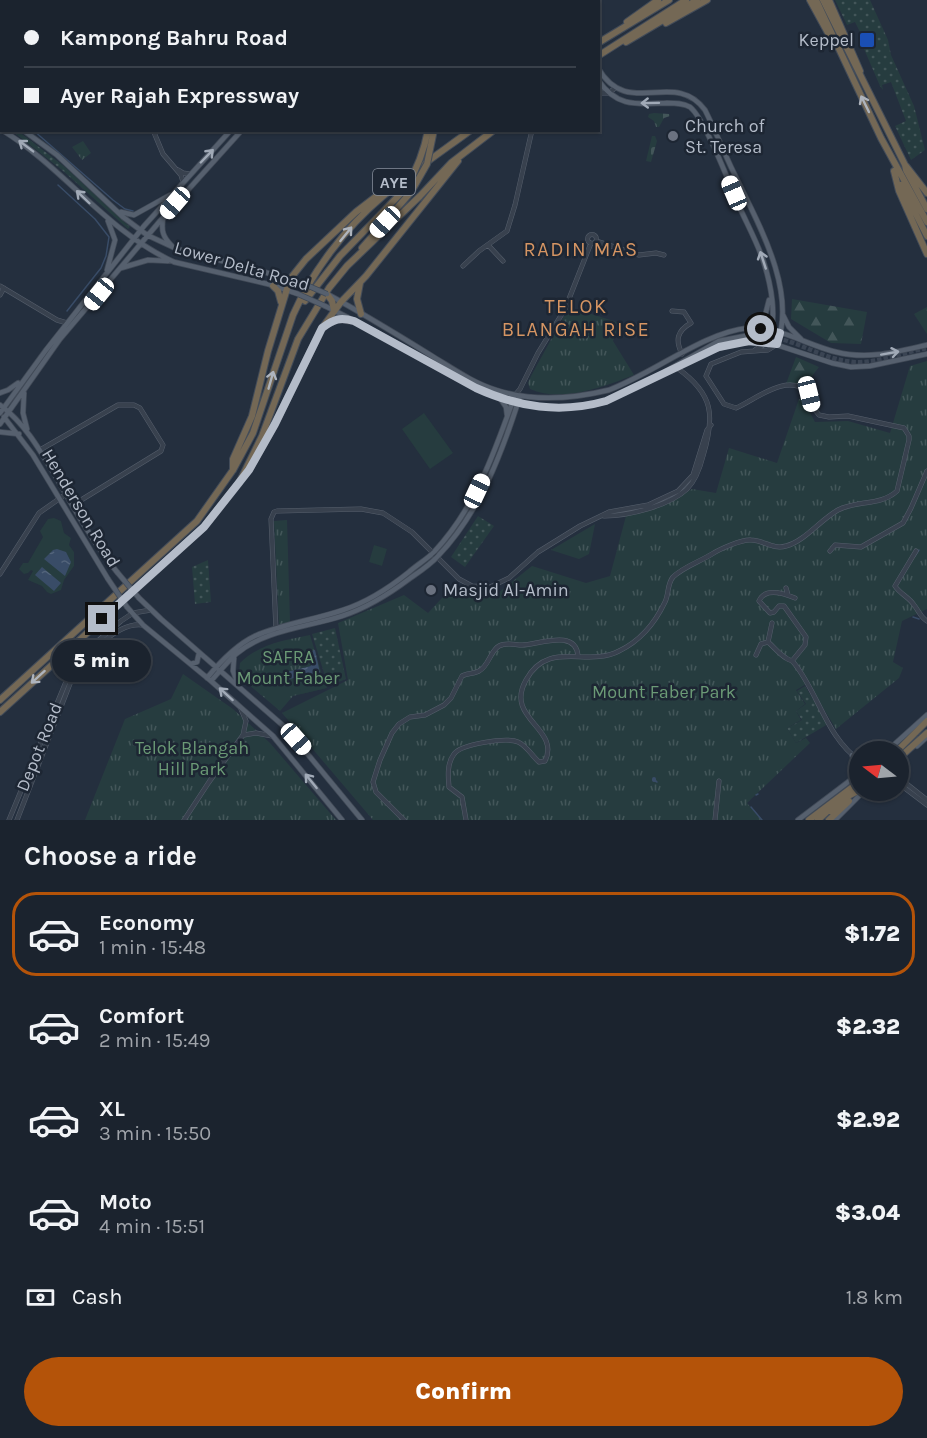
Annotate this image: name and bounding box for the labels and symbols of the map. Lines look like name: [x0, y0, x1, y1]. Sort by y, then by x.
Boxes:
place label: Keppel: [798, 29, 854, 51]
marker: Keppel: [858, 31, 876, 49]
one-way arrow: [858, 95, 870, 113]
one-way arrow: [640, 98, 660, 109]
place label: Church of St. Teresa: [685, 115, 766, 158]
marker: Church of St. Teresa: [666, 129, 680, 143]
one-way arrow: [19, 140, 35, 153]
one-way arrow: [199, 149, 214, 164]
road number: AYE: [373, 169, 415, 195]
car: [719, 173, 749, 213]
car: [156, 184, 194, 222]
one-way arrow: [76, 190, 91, 204]
car: [366, 203, 404, 241]
one-way arrow: [340, 226, 353, 242]
street label: Lower Delta Road: [172, 236, 312, 296]
district label: RADIN MAS: [524, 238, 639, 261]
one-way arrow: [756, 251, 767, 270]
car: [81, 274, 117, 314]
district label: TELOK BLANGAH RISE: [502, 295, 650, 341]
route start: [747, 315, 774, 342]
one-way arrow: [879, 348, 899, 359]
one-way arrow: [266, 371, 277, 390]
car: [796, 374, 822, 414]
street label: Henderson Road: [37, 445, 125, 571]
car: [461, 471, 493, 511]
place label: Masjid Al-Amin: [443, 579, 569, 601]
marker: Masjid Al-Amin: [424, 583, 438, 597]
route end: [88, 605, 115, 632]
callout: 5 min: [52, 640, 152, 682]
park label: SAFRA Mount Faber: [236, 646, 340, 689]
one-way arrow: [31, 670, 46, 684]
park label: Mount Faber Park: [592, 681, 736, 703]
one-way arrow: [219, 687, 234, 701]
street label: Depot Road: [11, 699, 67, 795]
car: [277, 720, 315, 758]
park label: Telok Blangah Hill Park: [135, 737, 249, 780]
north arrow: [849, 741, 909, 801]
one-way arrow: [304, 774, 317, 790]

